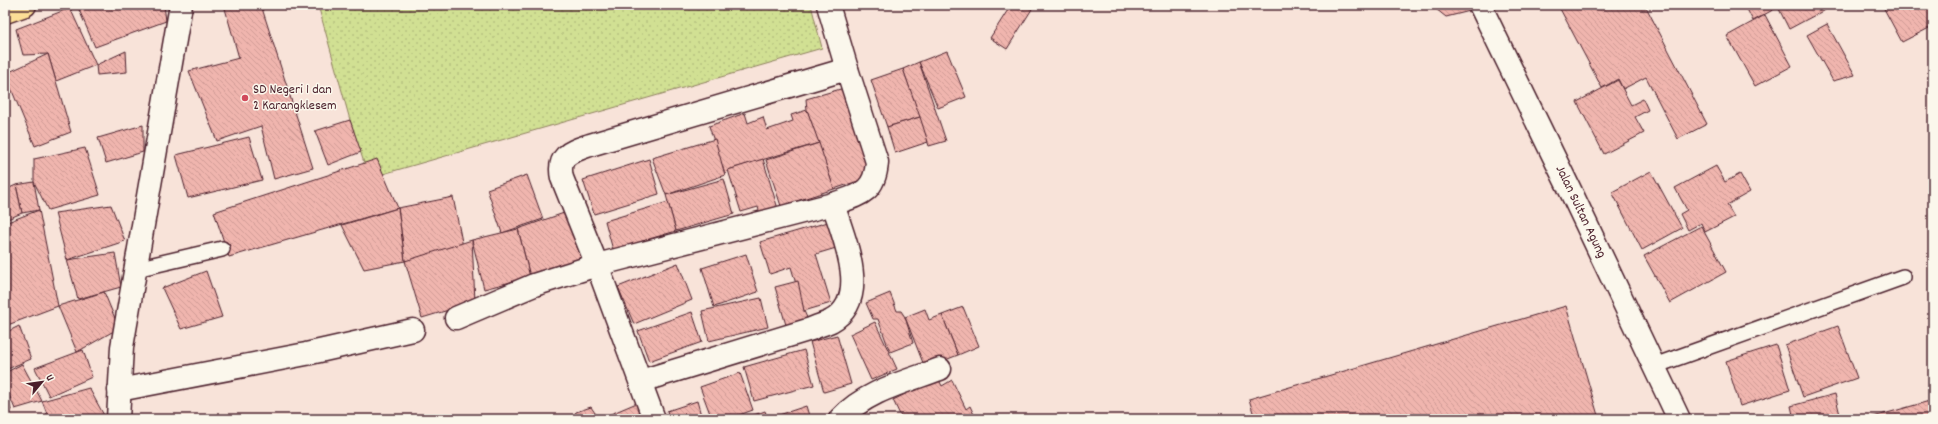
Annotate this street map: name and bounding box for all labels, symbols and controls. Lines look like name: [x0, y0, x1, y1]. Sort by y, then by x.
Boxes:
place label: SD Negeri 1 dan 2 Karangklesem: [253, 80, 337, 116]
marker: SD Negeri 1 dan 2 Karangklesem: [240, 93, 250, 103]
street label: Jalan Sultan Agung: [1550, 162, 1611, 262]
north arrow: [22, 362, 62, 402]
text: U: [41, 372, 57, 384]

